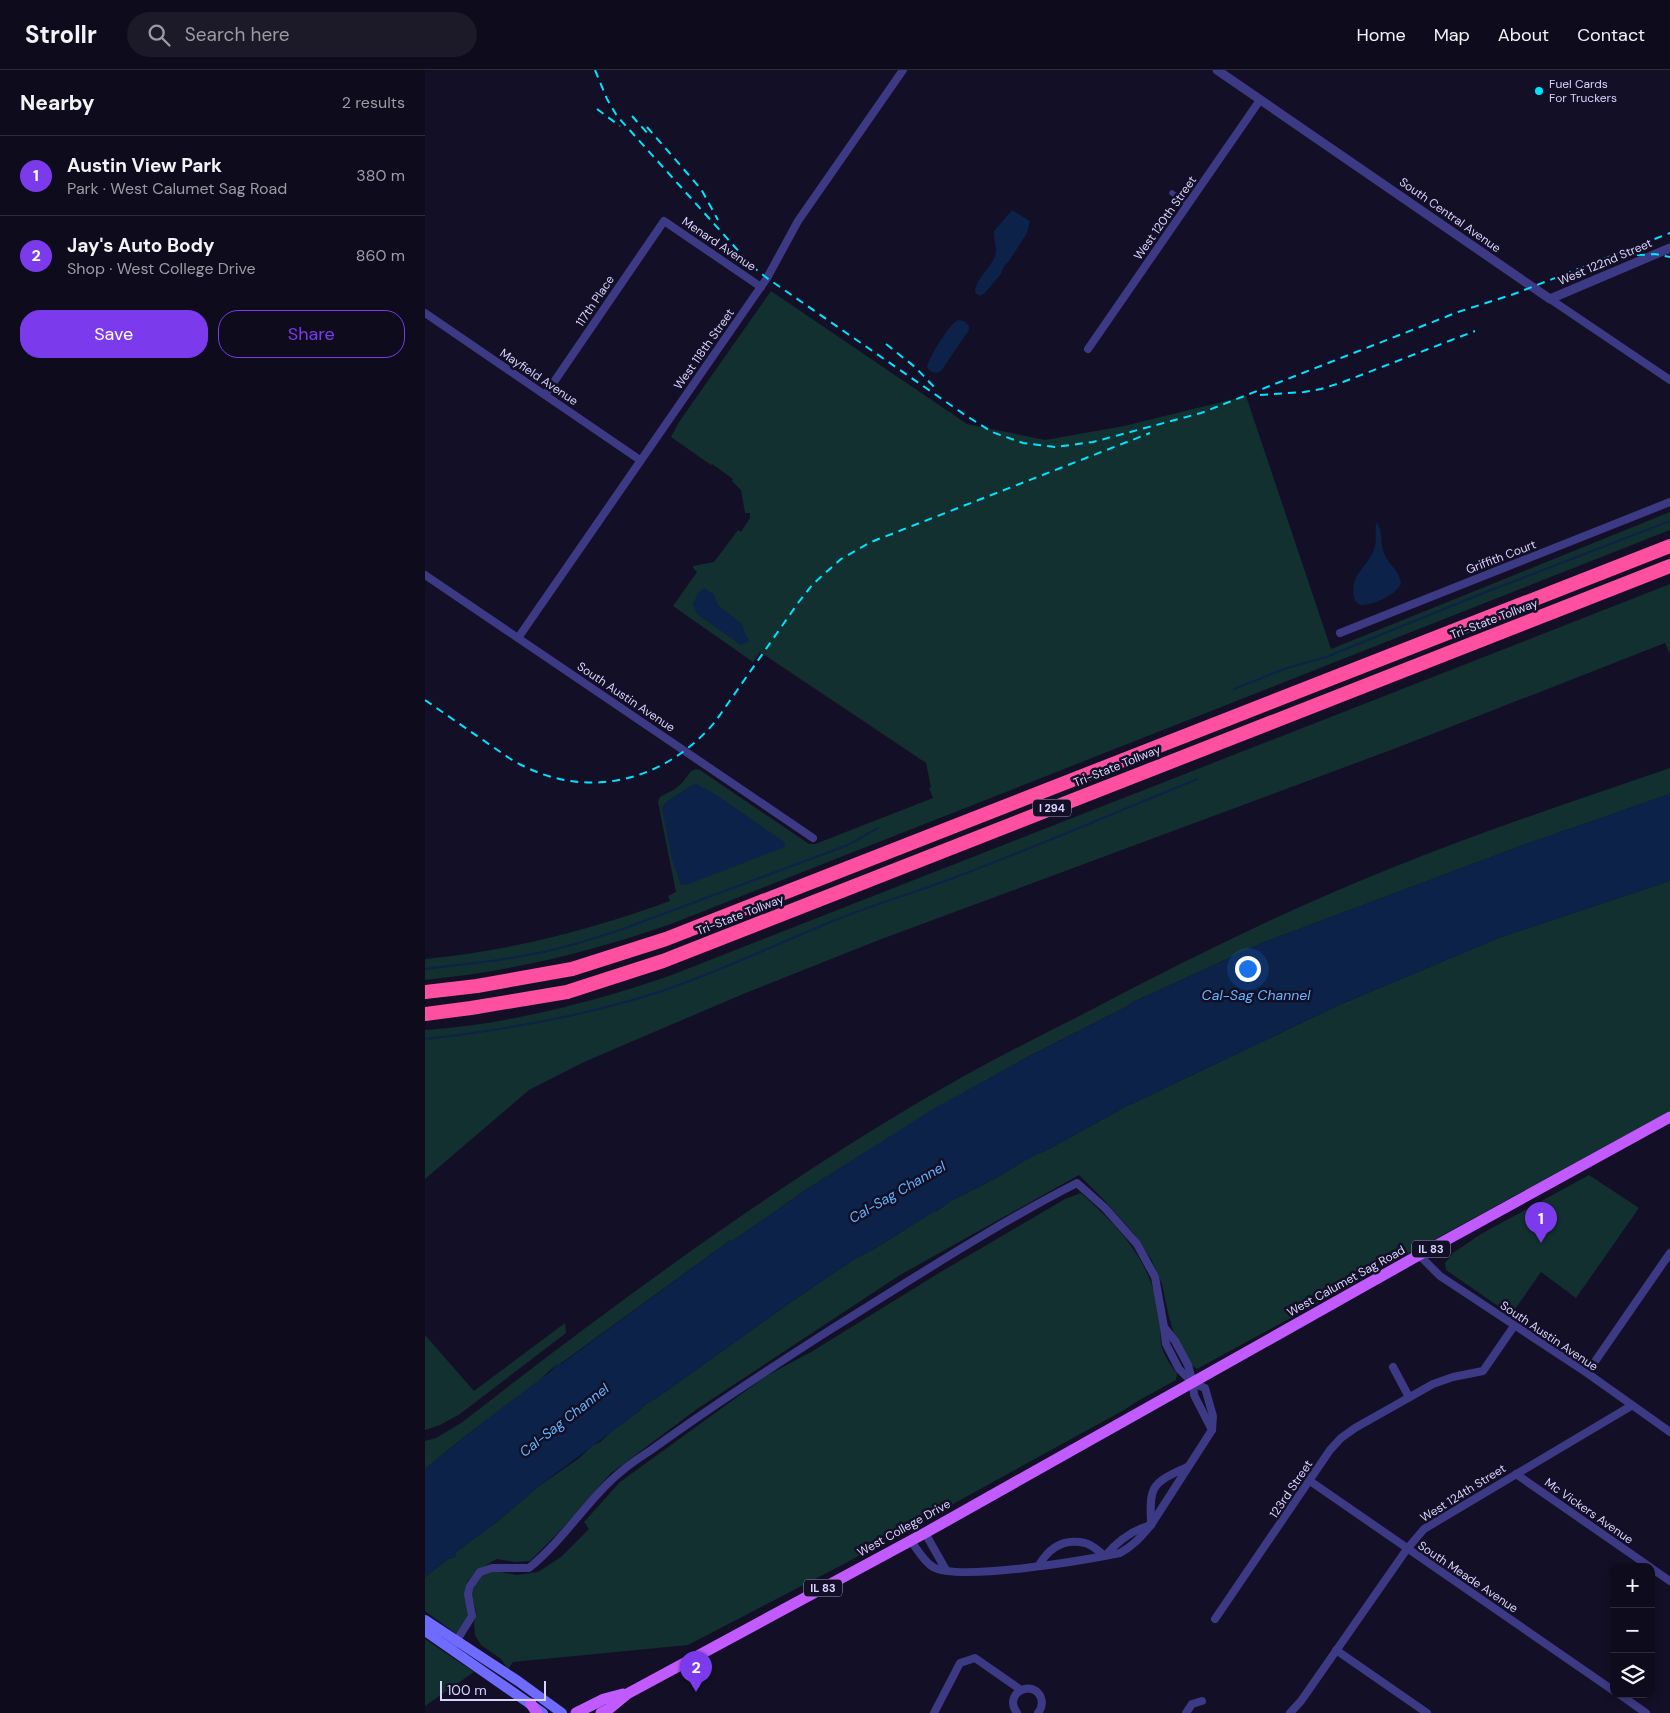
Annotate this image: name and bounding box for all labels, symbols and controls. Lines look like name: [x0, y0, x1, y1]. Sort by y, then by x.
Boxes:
search box: [127, 12, 477, 57]
text: Strollr: [25, 19, 97, 50]
icon: search: [145, 21, 173, 49]
text: Search here: [185, 22, 290, 47]
text: Home: [1356, 23, 1406, 47]
text: Map: [1434, 23, 1470, 47]
text: About: [1498, 23, 1549, 47]
text: Contact: [1577, 23, 1645, 47]
place label: Fuel Cards For Truckers: [1549, 76, 1617, 106]
marker: Fuel Cards For Truckers: [1533, 85, 1545, 97]
text: Nearby: [20, 89, 94, 117]
text: 2 results: [342, 92, 405, 113]
text: Austin View Park: [67, 153, 222, 178]
text: 1: [33, 165, 39, 186]
text: 380 m: [356, 165, 405, 186]
street label: West 120th Street: [1130, 173, 1200, 263]
street label: South Central Avenue: [1396, 174, 1504, 256]
text: Park · West Calumet Sag Road: [67, 178, 287, 199]
street label: Menard Avenue: [679, 213, 759, 275]
text: Jay's Auto Body: [67, 233, 215, 258]
street label: West 122nd Street: [1556, 235, 1655, 289]
text: 2: [31, 245, 41, 266]
text: 860 m: [356, 245, 405, 266]
text: Shop · West College Drive: [67, 258, 256, 279]
street label: 117th Place: [572, 272, 618, 330]
street label: West 118th Street: [670, 305, 738, 393]
button: Save: [20, 310, 208, 358]
button: Share: [218, 310, 405, 358]
street label: Mayfield Avenue: [497, 345, 581, 409]
street label: Griffith Court: [1464, 536, 1539, 578]
street label: Tri-State Tollway: [1448, 595, 1540, 643]
street label: South Austin Avenue: [574, 658, 678, 736]
street label: Tri-State Tollway: [1071, 741, 1163, 791]
road number: I 294: [1033, 800, 1071, 816]
street label: Tri-State Tollway: [694, 891, 786, 939]
your location: [1235, 956, 1261, 982]
water label: Cal-Sag Channel: [1202, 986, 1311, 1004]
water label: Cal-Sag Channel: [845, 1157, 949, 1227]
pin: 1: [1525, 1202, 1557, 1243]
road number: IL 83: [1412, 1240, 1450, 1258]
street label: West Calumet Sag Road: [1284, 1242, 1408, 1320]
street label: South Austin Avenue: [1497, 1297, 1601, 1375]
water label: Cal-Sag Channel: [516, 1379, 613, 1461]
street label: 123rd Street: [1266, 1457, 1316, 1521]
street label: West 124th Street: [1417, 1460, 1509, 1526]
street label: Mc Vickers Avenue: [1541, 1474, 1637, 1548]
street label: West College Drive: [855, 1496, 954, 1560]
street label: South Meade Avenue: [1415, 1538, 1521, 1617]
map controls: [1610, 1563, 1655, 1698]
button: +: [1610, 1563, 1655, 1608]
road number: IL 83: [804, 1580, 842, 1596]
button: −: [1610, 1608, 1655, 1653]
pin: 2: [680, 1651, 712, 1692]
button: layers: [1610, 1653, 1655, 1698]
scale bar: [440, 1678, 546, 1701]
text: 100 m: [447, 1681, 487, 1699]

